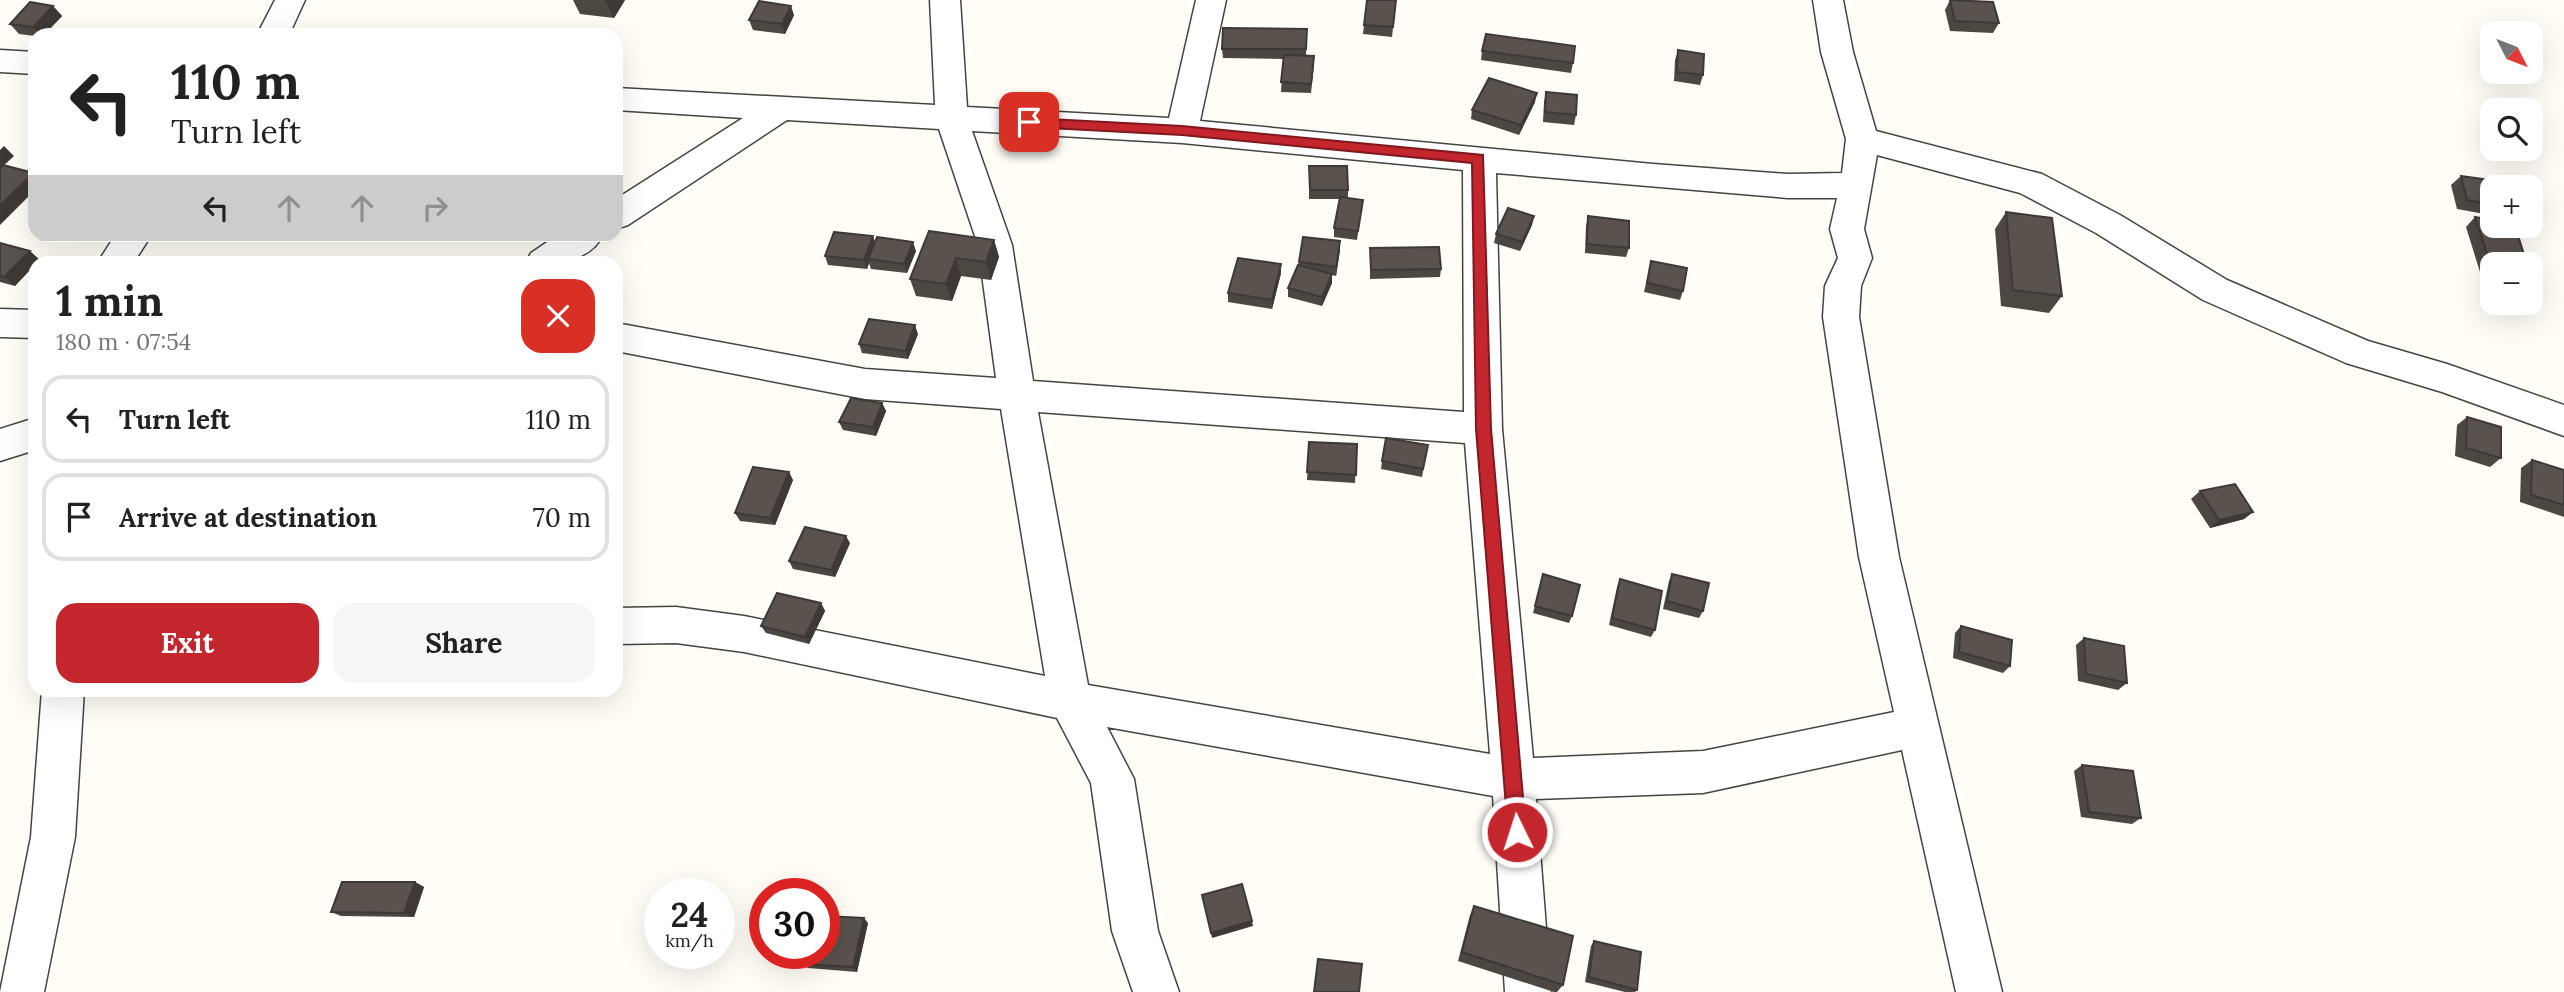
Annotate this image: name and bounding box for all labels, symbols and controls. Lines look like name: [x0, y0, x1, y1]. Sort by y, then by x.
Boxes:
north arrow: [2480, 21, 2543, 84]
map controls: [2480, 21, 2543, 315]
text: 110 m: [171, 50, 300, 112]
icon: left: [56, 56, 147, 147]
pin: [999, 92, 1059, 152]
button: search: [2480, 98, 2543, 161]
icon: arrive: [1010, 103, 1048, 141]
text: Turn left: [171, 111, 301, 152]
button: +: [2480, 175, 2543, 238]
icon: left: [197, 189, 235, 227]
icon: ahead: [270, 189, 308, 227]
icon: ahead: [343, 189, 381, 227]
icon: right: [416, 189, 454, 227]
button: −: [2480, 252, 2543, 315]
text: 1 min: [56, 274, 163, 328]
button: close: [521, 279, 595, 353]
text: 180 m · 07:54: [56, 327, 191, 356]
icon: left: [60, 400, 98, 438]
text: Turn left: [119, 403, 230, 436]
text: 110 m: [526, 403, 591, 436]
icon: arrive: [60, 498, 98, 536]
text: Arrive at destination: [119, 501, 377, 534]
text: 70 m: [533, 501, 591, 534]
button: Exit: [56, 603, 319, 683]
button: Share: [333, 603, 595, 683]
position arrow: [1480, 795, 1554, 869]
speed limit sign: 30: [749, 878, 840, 969]
text: 24: [671, 892, 708, 937]
text: km/h: [665, 929, 714, 952]

